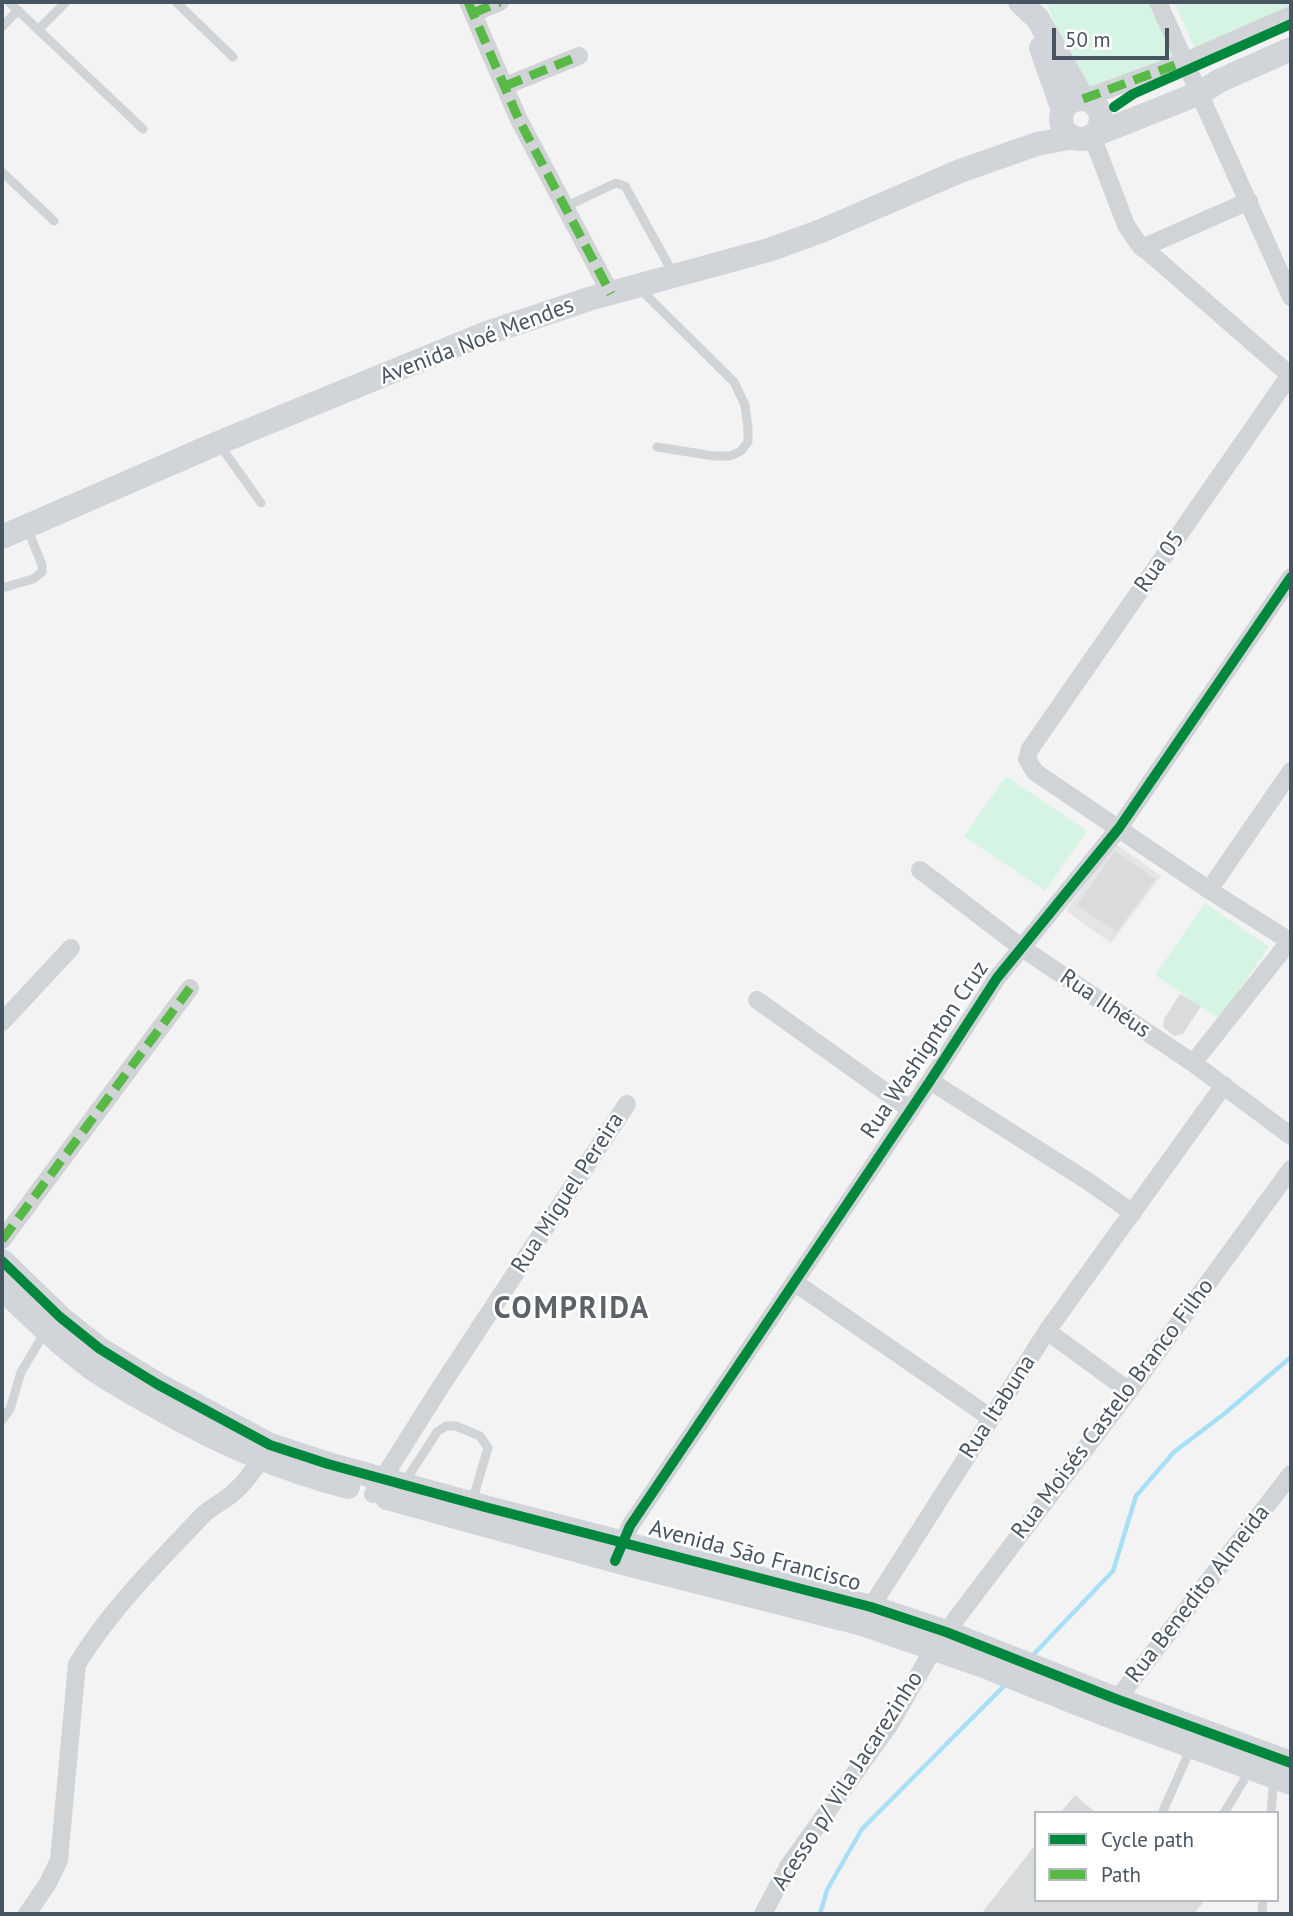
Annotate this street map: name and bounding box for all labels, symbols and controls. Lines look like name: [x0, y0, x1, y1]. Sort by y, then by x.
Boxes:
scale bar: [1055, 14, 1172, 58]
text: 50 m: [1065, 26, 1111, 53]
street label: Avenida Noé Mendes: [376, 291, 578, 391]
street label: Rua 05: [1129, 526, 1191, 598]
street label: Rua Washignton Cruz: [855, 956, 995, 1144]
street label: Rua Ilhéus: [1055, 964, 1155, 1044]
street label: Rua Miguel Pereira: [506, 1108, 630, 1278]
street label: Rua Moisés Castelo Branco Filho: [1006, 1273, 1220, 1545]
district label: COMPRIDA: [495, 1291, 649, 1327]
street label: Rua Itabuna: [954, 1350, 1042, 1464]
street label: Rua Benedito Almeida: [1120, 1500, 1276, 1688]
street label: Avenida São Francisco: [646, 1514, 864, 1598]
street label: Acesso p/ Vila Jacarezinho: [767, 1666, 929, 1896]
legend: [1034, 1811, 1279, 1902]
text: Cycle path: [1101, 1826, 1194, 1853]
text: Path: [1101, 1861, 1141, 1888]

